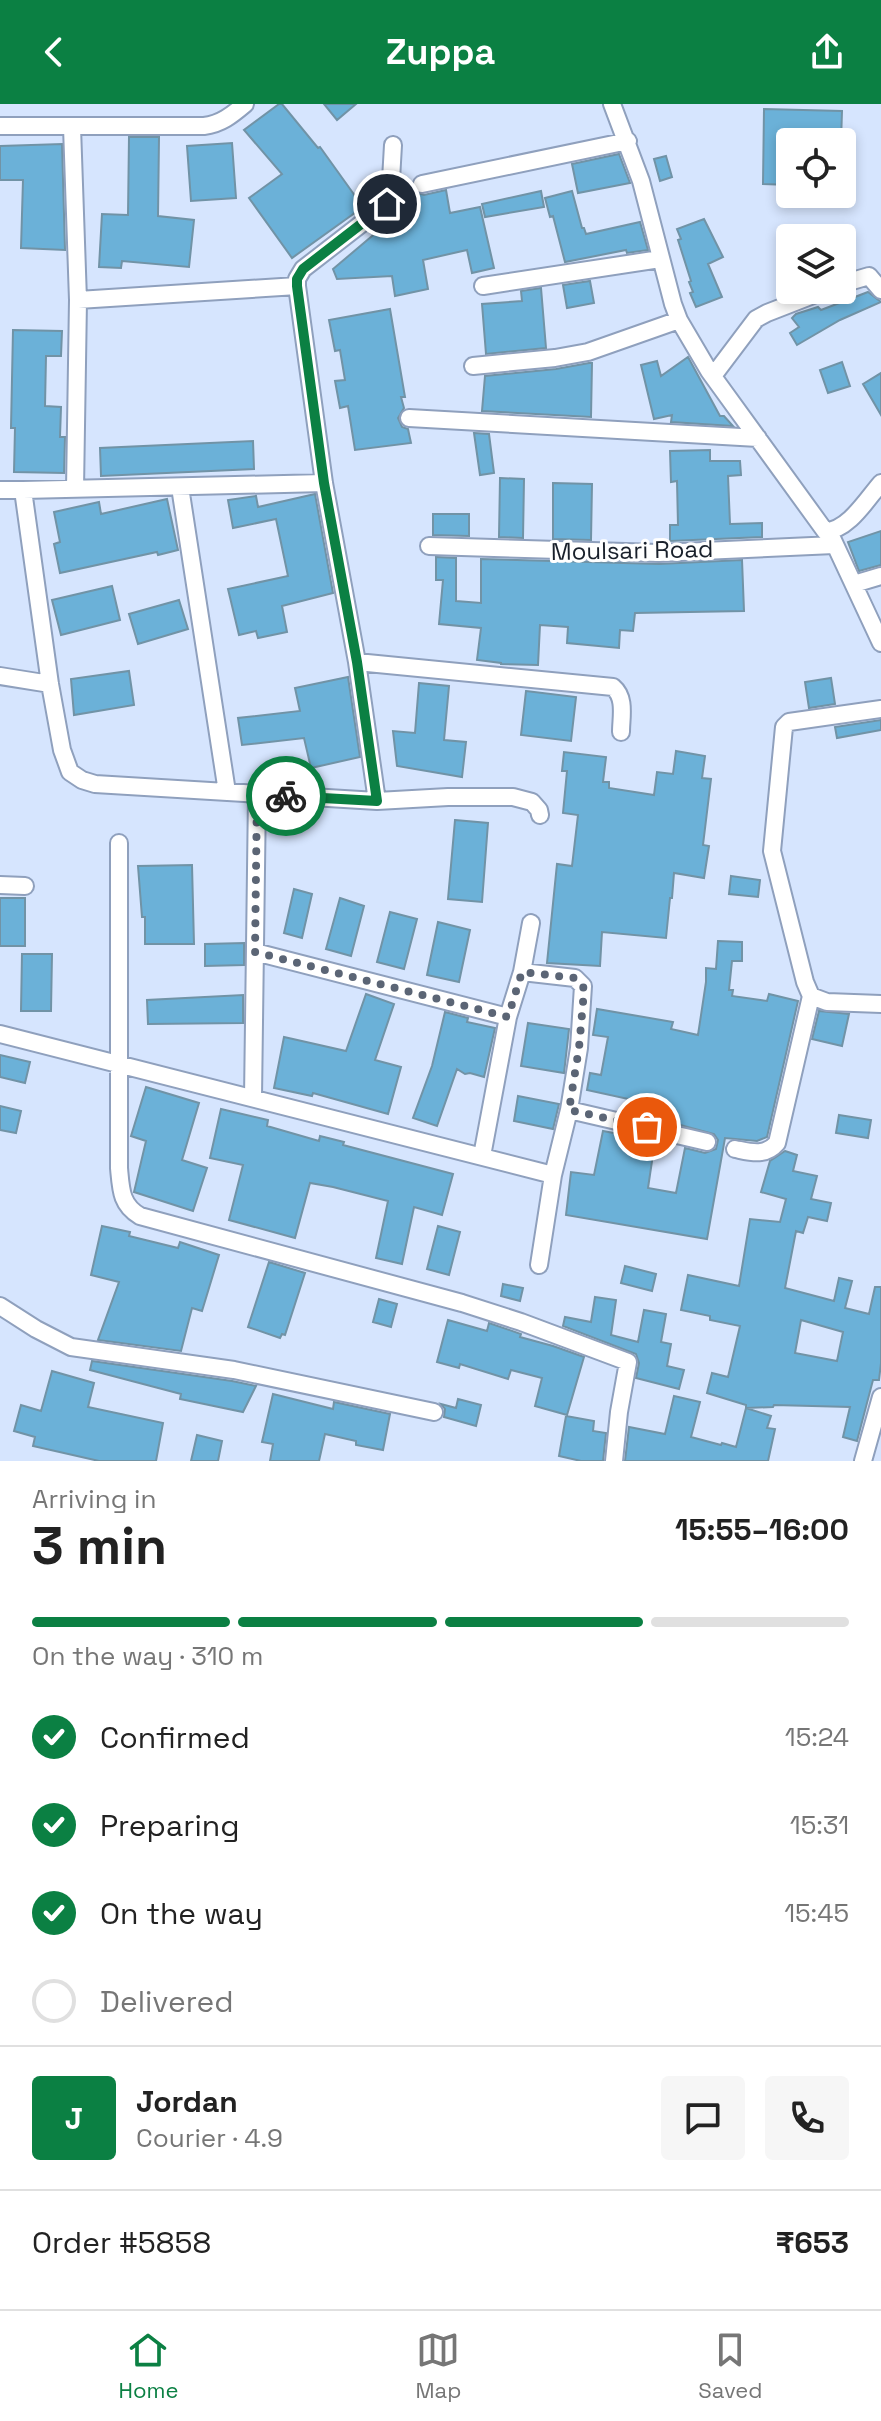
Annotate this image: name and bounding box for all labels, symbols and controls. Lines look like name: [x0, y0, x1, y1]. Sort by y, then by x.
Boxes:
text: Zuppa: [386, 29, 495, 75]
icon: back: [32, 30, 76, 74]
icon: share: [805, 30, 849, 74]
map controls: [776, 128, 856, 304]
button: locate: [776, 128, 856, 208]
pin: [353, 170, 421, 238]
icon: home: [365, 182, 409, 226]
button: layers: [776, 224, 856, 304]
street label: Moulsari Road: [550, 533, 714, 567]
courier: [246, 756, 326, 836]
icon: bike: [264, 774, 308, 818]
pin: [613, 1093, 681, 1161]
icon: bag: [625, 1105, 669, 1149]
text: Arriving in: [32, 1482, 156, 1516]
text: 15:55–16:00: [675, 1510, 849, 1549]
text: 3 min: [32, 1513, 167, 1579]
text: On the way · 310 m: [32, 1639, 263, 1673]
icon: check: [32, 1715, 76, 1759]
text: Confirmed: [100, 1718, 250, 1757]
text: 15:24: [785, 1720, 849, 1754]
icon: check: [32, 1803, 76, 1847]
text: Preparing: [100, 1806, 239, 1845]
text: 15:31: [790, 1808, 849, 1842]
icon: check: [32, 1891, 76, 1935]
text: On the way: [100, 1894, 263, 1933]
text: 15:45: [784, 1896, 849, 1930]
text: Delivered: [100, 1982, 234, 2021]
button: chat: [661, 2076, 745, 2160]
button: phone: [765, 2076, 849, 2160]
text: Jordan: [136, 2082, 238, 2121]
text: J: [65, 2099, 83, 2138]
text: Courier · 4.9: [136, 2121, 283, 2155]
text: Order #5858: [32, 2223, 211, 2262]
text: ₹653: [776, 2223, 849, 2262]
tab: Home: [119, 2328, 178, 2404]
tab: Map: [415, 2328, 461, 2404]
tab: Saved: [698, 2328, 763, 2404]

